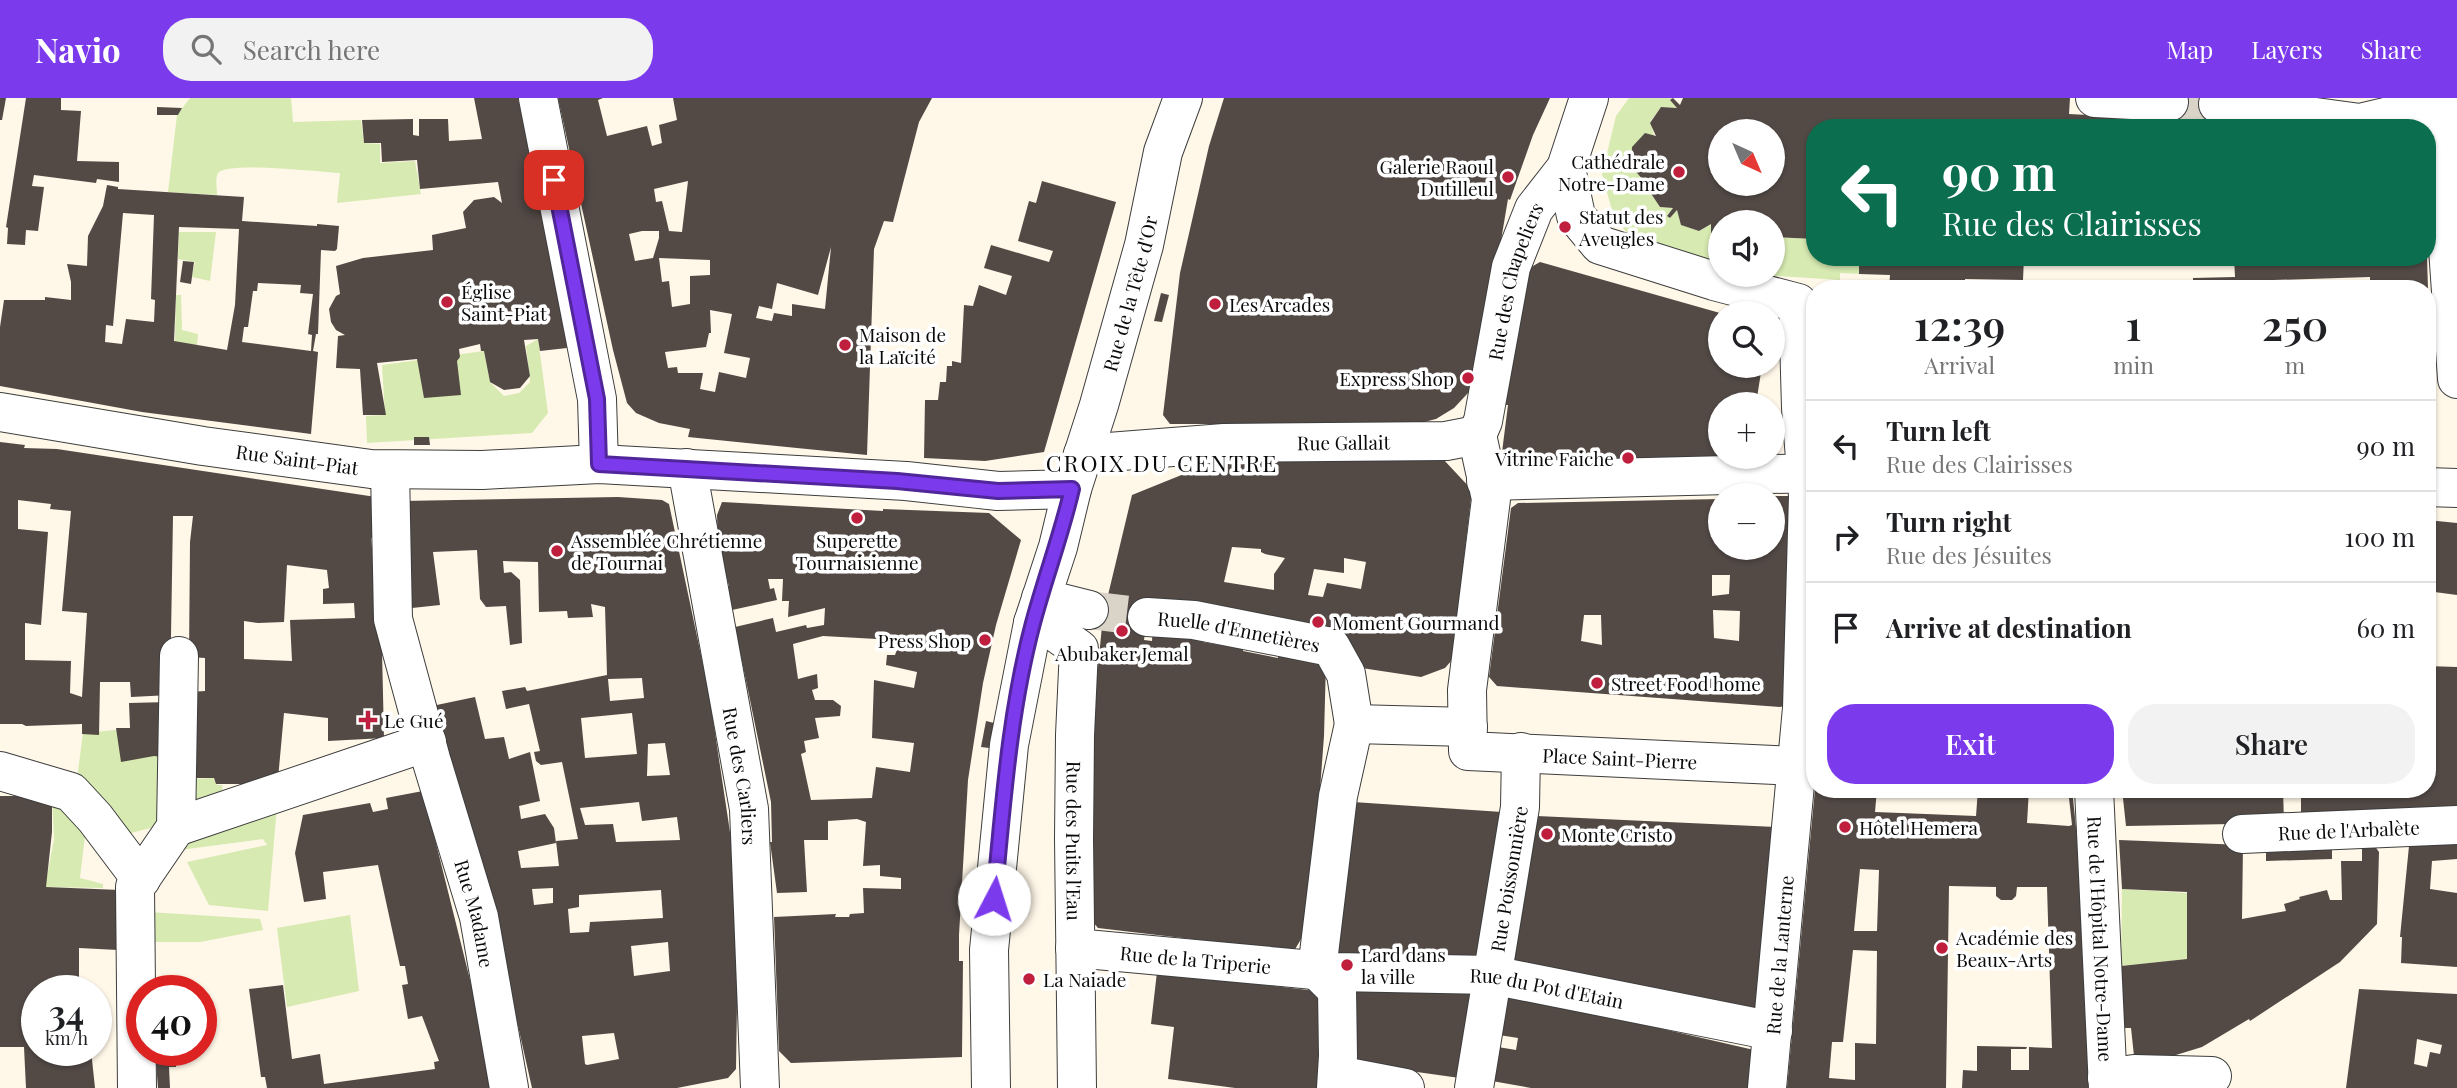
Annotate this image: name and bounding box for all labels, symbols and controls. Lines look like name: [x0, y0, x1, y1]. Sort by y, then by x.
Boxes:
search box: [163, 18, 653, 81]
text: Navio: [35, 27, 121, 71]
icon: search: [187, 30, 225, 68]
text: Search here: [243, 32, 380, 67]
text: Map: [2167, 33, 2213, 65]
text: Layers: [2251, 33, 2323, 65]
text: Share: [2361, 33, 2422, 65]
north arrow: [1708, 119, 1785, 196]
map controls: [1708, 119, 1785, 560]
text: 90 m: [1942, 138, 2056, 203]
icon: left: [1827, 147, 1918, 238]
place label: Cathédrale Notre-Dame: [1558, 148, 1665, 196]
pin: [524, 150, 584, 210]
place label: Galerie Raoul Dutilleul: [1379, 153, 1495, 201]
icon: arrive: [535, 161, 573, 199]
marker: Cathédrale Notre-Dame: [1671, 164, 1687, 180]
marker: Galerie Raoul Dutilleul: [1500, 169, 1516, 185]
street label: Rue des Chapeliers: [1481, 196, 1548, 362]
text: Rue des Clairisses: [1942, 201, 2202, 244]
place label: Statut des Aveugles: [1578, 203, 1664, 251]
button: sound: [1708, 210, 1785, 287]
street label: Rue de la Tête d'Or: [1096, 213, 1163, 374]
marker: Statut des Aveugles: [1557, 219, 1573, 235]
place label: Église Saint-Piat: [461, 278, 547, 326]
place label: Les Arcades: [1229, 291, 1330, 317]
marker: Église Saint-Piat: [439, 294, 455, 310]
marker: Les Arcades: [1207, 296, 1223, 312]
text: 12:39: [1914, 296, 2005, 352]
text: 1: [2126, 296, 2142, 352]
text: 250: [2262, 296, 2328, 352]
button: search: [1708, 301, 1785, 378]
place label: Maison de la Laïcité: [859, 321, 946, 369]
marker: Maison de la Laïcité: [837, 337, 853, 353]
text: Arrival: [1924, 349, 1995, 380]
text: min: [2113, 349, 2154, 380]
text: m: [2285, 349, 2305, 380]
place label: Express Shop: [1339, 365, 1454, 391]
marker: Express Shop: [1460, 370, 1476, 386]
button: +: [1708, 392, 1785, 469]
text: Turn left: [1886, 413, 1991, 448]
icon: left: [1827, 427, 1865, 465]
text: 90 m: [2357, 428, 2415, 463]
street label: Rue Gallait: [1297, 429, 1391, 455]
street label: Rue Saint-Piat: [234, 438, 360, 480]
place label: Vitrine Faiche: [1494, 445, 1614, 471]
district label: CROIX DU CENTRE: [1046, 447, 1278, 478]
text: Rue des Clairisses: [1886, 448, 2073, 479]
marker: Vitrine Faiche: [1620, 450, 1636, 466]
button: −: [1708, 483, 1785, 560]
text: Turn right: [1886, 504, 2012, 539]
marker: Superette Tournaisienne: [849, 510, 865, 526]
icon: right: [1827, 518, 1865, 556]
text: 100 m: [2345, 519, 2415, 554]
place label: Assemblée Chrétienne de Tournai: [570, 527, 762, 575]
place label: Superette Tournaisienne: [795, 527, 919, 575]
text: Rue des Jésuites: [1886, 539, 2052, 570]
marker: Assemblée Chrétienne de Tournai: [549, 543, 565, 559]
street label: Ruelle d'Ennetières: [1157, 605, 1322, 658]
place label: Moment Gourmand: [1332, 609, 1500, 635]
icon: arrive: [1827, 609, 1865, 647]
text: Arrive at destination: [1886, 610, 2132, 645]
text: 60 m: [2356, 610, 2415, 645]
marker: Moment Gourmand: [1310, 614, 1326, 630]
marker: Abubaker Jemal: [1114, 623, 1130, 639]
place label: Press Shop: [878, 627, 971, 653]
marker: Press Shop: [977, 632, 993, 648]
place label: Abubaker Jemal: [1054, 640, 1189, 666]
place label: Street Food home: [1611, 670, 1761, 696]
marker: Street Food home: [1589, 675, 1605, 691]
button: Exit: [1827, 704, 2114, 784]
button: Share: [2128, 704, 2415, 784]
street label: Rue des Carliers: [718, 705, 763, 846]
place label: Le Gué: [384, 707, 444, 733]
marker: Le Gué: [358, 710, 378, 730]
street label: Place Saint-Pierre: [1542, 741, 1698, 774]
street label: Rue des Puits l'Eau: [1061, 761, 1088, 921]
street label: Rue Poissonnière: [1483, 804, 1533, 954]
place label: Hôtel Hemera: [1859, 814, 1979, 840]
street label: Rue de l'Arbalète: [2277, 814, 2420, 845]
street label: Rue de l'Hôpital Notre-Dame: [2082, 815, 2120, 1062]
marker: Hôtel Hemera: [1837, 819, 1853, 835]
place label: Monte Cristo: [1561, 821, 1673, 847]
marker: Monte Cristo: [1539, 826, 1555, 842]
street label: Rue Madame: [449, 856, 501, 970]
position arrow: [957, 862, 1031, 936]
street label: Rue de la Lanterne: [1759, 874, 1799, 1036]
place label: Académie des Beaux-Arts: [1955, 924, 2073, 972]
street label: Rue de la Triperie: [1119, 939, 1272, 979]
marker: Académie des Beaux-Arts: [1934, 940, 1950, 956]
place label: Lard dans la ville: [1361, 941, 1446, 989]
marker: Lard dans la ville: [1339, 957, 1355, 973]
street label: Rue du Pot d'Etain: [1469, 962, 1627, 1014]
place label: La Naiade: [1043, 966, 1126, 992]
marker: La Naiade: [1021, 971, 1037, 987]
speed limit sign: 40: [126, 975, 217, 1066]
text: 34: [49, 988, 84, 1035]
text: km/h: [45, 1026, 88, 1050]

